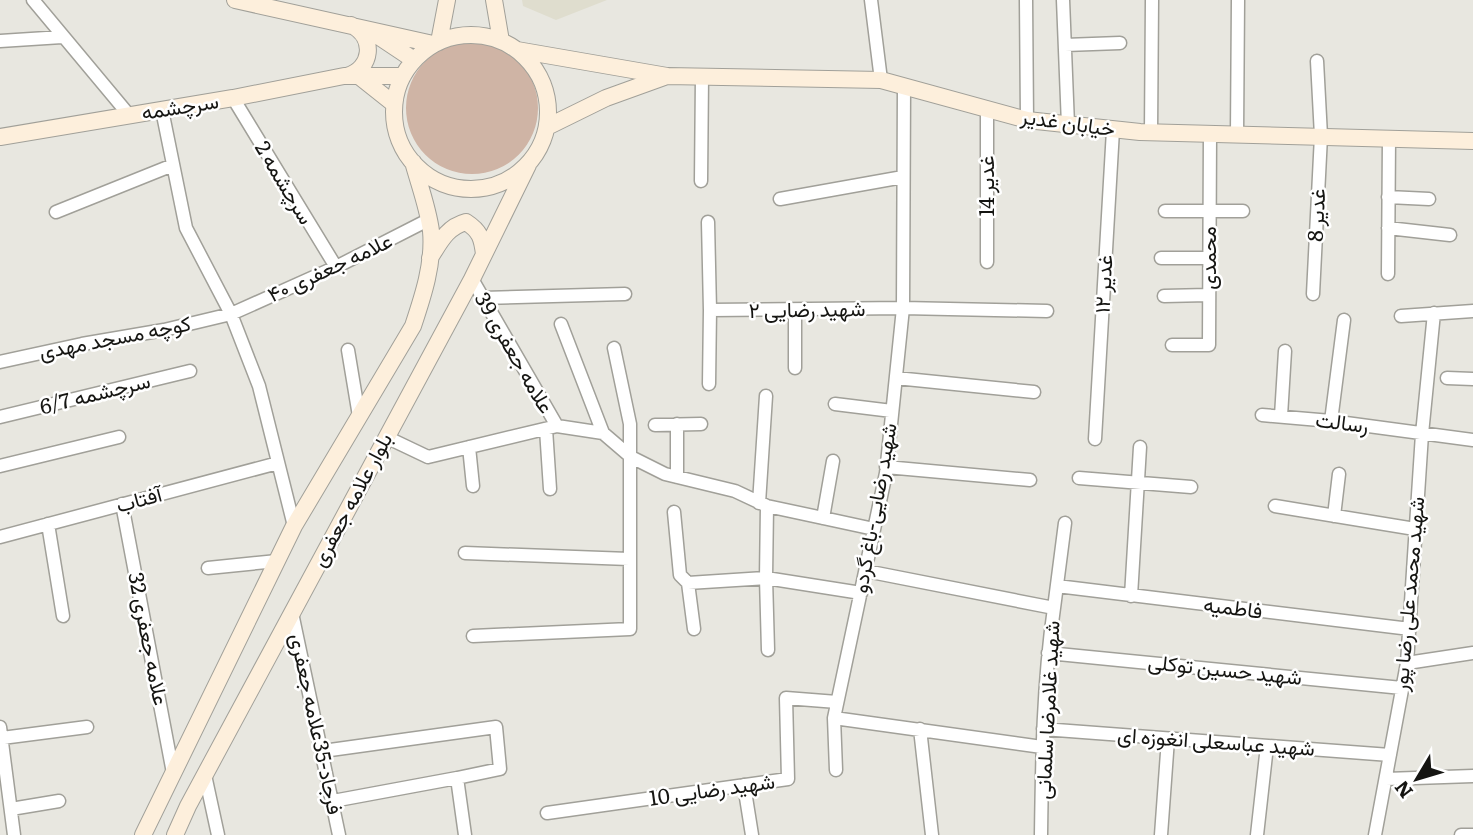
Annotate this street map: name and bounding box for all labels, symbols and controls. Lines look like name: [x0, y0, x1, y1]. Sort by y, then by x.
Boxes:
street label: سرچشمه: [139, 83, 221, 127]
street label: خیابان غدیر: [1018, 98, 1117, 142]
street label: سرچشمه 2: [248, 134, 323, 230]
street label: غدیر 14: [969, 156, 1000, 216]
street label: غدیر 8: [1298, 187, 1331, 242]
street label: علامه جعفری ۴۰: [261, 223, 396, 308]
street label: محمدی: [1191, 226, 1222, 290]
street label: غدیر ۱۲: [1084, 254, 1119, 314]
street label: علامه جعفری 39: [469, 285, 564, 418]
street label: شهید رضایی ۲: [748, 291, 866, 324]
street label: کوچه مسجد مهدی: [36, 306, 193, 366]
street label: سرچشمه 6/7: [36, 363, 153, 421]
street label: رسالت: [1314, 402, 1371, 439]
street label: شهید رضایی-باغ گردو: [842, 420, 904, 595]
street label: بلوار علامه جعفری: [301, 426, 398, 571]
street label: آفتاب: [112, 476, 167, 519]
street label: شهید محمد علی رضا پور: [1382, 495, 1431, 694]
street label: علامه جعفری 32: [122, 569, 179, 708]
street label: فاطمیه: [1202, 587, 1265, 625]
street label: شهید غلامرضا سلمانی: [1025, 620, 1066, 800]
street label: فرجاد-35علامه جعفری: [284, 630, 353, 817]
street label: شهید حسین توکلی: [1147, 644, 1304, 691]
street label: شهید عباسعلی انغوزه ای: [1116, 717, 1316, 762]
north arrow: [1382, 744, 1452, 814]
street label: شهید رضایی 10: [647, 763, 776, 812]
text: N: [1387, 775, 1419, 805]

